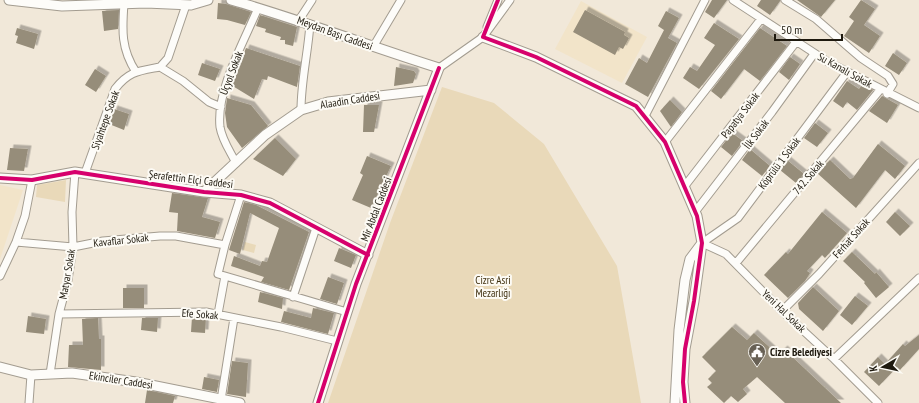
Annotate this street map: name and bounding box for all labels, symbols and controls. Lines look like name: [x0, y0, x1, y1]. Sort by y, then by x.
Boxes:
street label: Meydan Başı Caddesi: [295, 13, 375, 53]
scale bar: [775, 16, 842, 42]
text: 50 m: [781, 22, 802, 37]
street label: Üçyol Sokak: [216, 48, 246, 97]
street label: Su Kanalı Sokak: [815, 49, 875, 91]
street label: Siyahtepe Sokak: [88, 88, 122, 152]
street label: Alaadin Caddesi: [319, 88, 381, 112]
street label: Papatya Sokak: [718, 89, 763, 141]
street label: İlk Sokak: [740, 116, 772, 152]
street label: Köprülü 1 Sokak: [755, 134, 804, 192]
street label: 742. Sokak: [790, 156, 827, 197]
street label: Şerafettin Elçi Caddesi: [148, 167, 234, 191]
street label: Mir Abdal Caddesi: [357, 175, 395, 243]
street label: Ferhat Sokak: [829, 215, 873, 261]
street label: Kavaflar Sokak: [93, 230, 150, 250]
street label: Matyar Sokak: [56, 247, 78, 300]
park label: Cizre Asri Mezarlığı: [475, 273, 511, 300]
street label: Yeni Hal Sokak: [759, 287, 809, 336]
street label: Efe Sokak: [181, 306, 220, 322]
public building icon: Cizre Belediyesi: [747, 342, 767, 367]
place label: Cizre Belediyesi: [770, 345, 833, 359]
north arrow: [863, 347, 903, 387]
text: K: [866, 364, 880, 372]
street label: Ekinciler Caddesi: [88, 368, 154, 392]

